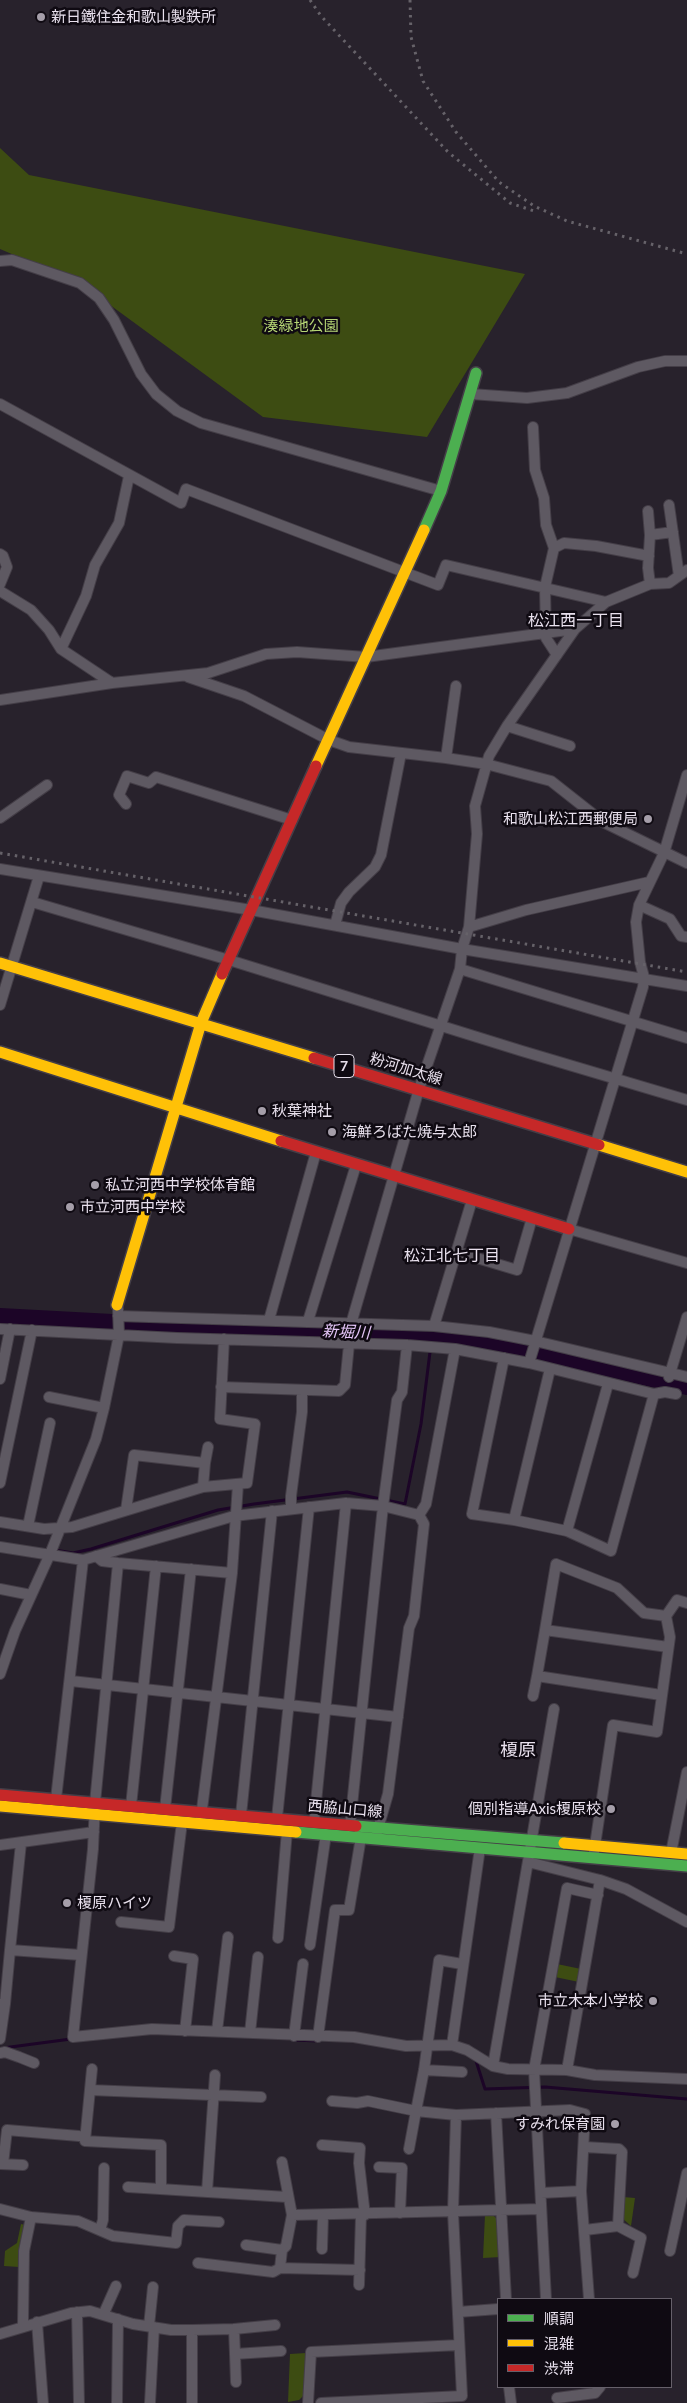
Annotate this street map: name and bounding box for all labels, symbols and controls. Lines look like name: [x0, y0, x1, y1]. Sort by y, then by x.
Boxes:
place label: 新日鐵住金和歌山製鉄所: [51, 8, 216, 26]
marker: 新日鐵住金和歌山製鉄所: [35, 11, 47, 23]
park label: 湊緑地公園: [264, 317, 338, 335]
district label: 松江西一丁目: [528, 611, 624, 631]
place label: 和歌山松江西郵便局: [503, 810, 638, 828]
marker: 和歌山松江西郵便局: [642, 813, 654, 825]
street label: 粉河加太線: [368, 1049, 444, 1089]
road number: 7: [334, 1054, 354, 1078]
place label: 秋葉神社: [272, 1102, 332, 1120]
marker: 秋葉神社: [256, 1105, 268, 1117]
place label: 海鮮ろばた焼与太郎: [342, 1123, 477, 1141]
marker: 海鮮ろばた焼与太郎: [326, 1126, 338, 1138]
place label: 私立河西中学校体育館: [105, 1176, 255, 1194]
marker: 私立河西中学校体育館: [89, 1179, 101, 1191]
place label: 市立河西中学校: [80, 1198, 185, 1216]
marker: 市立河西中学校: [64, 1201, 76, 1213]
district label: 松江北七丁目: [404, 1246, 500, 1266]
water label: 新堀川: [322, 1321, 370, 1343]
district label: 榎原: [500, 1739, 536, 1761]
street label: 西脇山口線: [307, 1797, 383, 1821]
place label: 個別指導Axis榎原校: [468, 1800, 601, 1818]
marker: 個別指導Axis榎原校: [605, 1803, 617, 1815]
place label: 榎原ハイツ: [77, 1894, 152, 1912]
marker: 榎原ハイツ: [61, 1897, 73, 1909]
place label: 市立木本小学校: [538, 1992, 643, 2010]
marker: 市立木本小学校: [647, 1995, 659, 2007]
place label: すみれ保育園: [515, 2115, 605, 2133]
marker: すみれ保育園: [609, 2118, 621, 2130]
legend: [497, 2298, 672, 2388]
text: 順調: [544, 2309, 574, 2327]
text: 混雑: [544, 2334, 574, 2352]
text: 渋滞: [544, 2359, 574, 2377]

